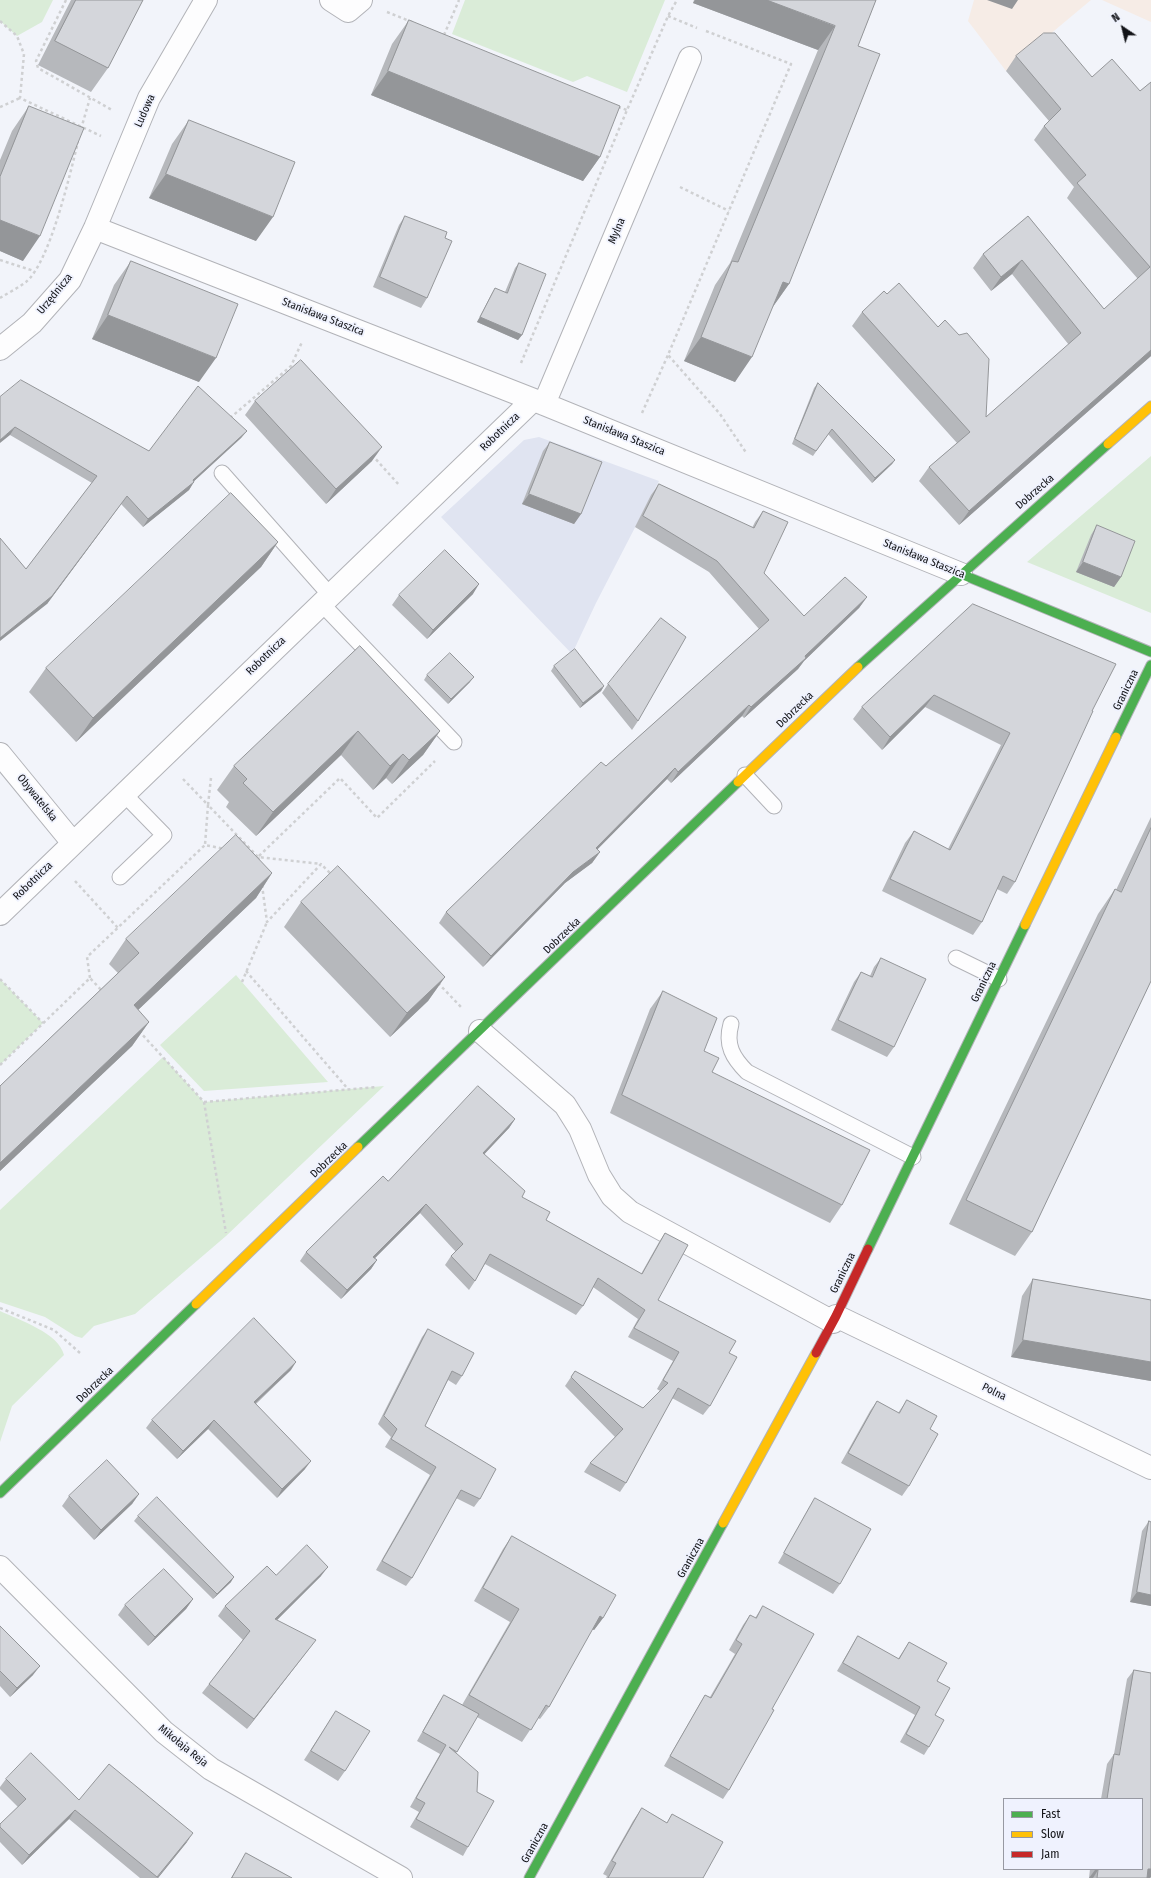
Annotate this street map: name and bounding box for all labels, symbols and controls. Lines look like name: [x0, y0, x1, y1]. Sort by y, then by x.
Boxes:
north arrow: [1103, 8, 1143, 48]
text: N: [1109, 11, 1122, 25]
street label: Ludowa: [132, 93, 158, 129]
street label: Mylna: [606, 216, 628, 246]
street label: Urzędnicza: [35, 271, 75, 317]
street label: Stanisława Staszica: [280, 295, 366, 339]
street label: Robotnicza: [478, 410, 522, 454]
street label: Stanisława Staszica: [581, 414, 667, 458]
street label: Dobrzecka: [1013, 472, 1057, 512]
street label: Stanisława Staszica: [881, 537, 967, 581]
street label: Robotnicza: [244, 634, 288, 678]
street label: Graniczna: [1110, 667, 1142, 713]
street label: Dobrzecka: [774, 689, 816, 731]
street label: Obywatelska: [14, 772, 60, 824]
street label: Robotnicza: [11, 859, 55, 903]
street label: Dobrzecka: [541, 915, 583, 957]
street label: Graniczna: [968, 959, 1000, 1005]
street label: Dobrzecka: [308, 1139, 350, 1181]
street label: Graniczna: [827, 1250, 859, 1296]
street label: Dobrzecka: [74, 1364, 116, 1406]
street label: Polna: [980, 1381, 1008, 1403]
street label: Graniczna: [675, 1536, 707, 1580]
street label: Mikołaja Reja: [156, 1722, 210, 1770]
legend: [1003, 1798, 1143, 1870]
text: Fast: [1041, 1807, 1060, 1821]
street label: Graniczna: [519, 1821, 551, 1865]
text: Slow: [1041, 1827, 1064, 1841]
text: Jam: [1041, 1847, 1059, 1861]

